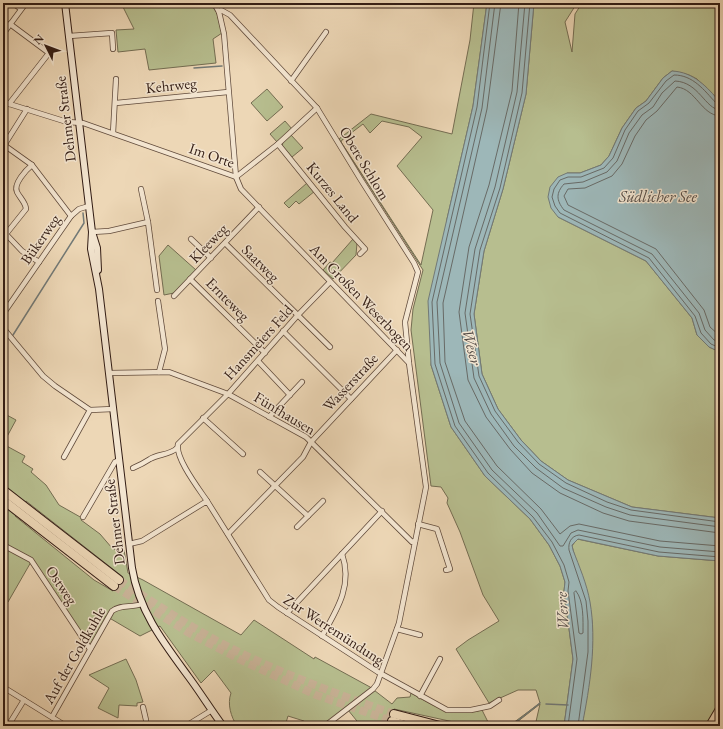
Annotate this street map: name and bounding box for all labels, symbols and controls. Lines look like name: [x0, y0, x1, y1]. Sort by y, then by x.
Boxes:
north arrow: [26, 26, 66, 66]
text: N: [30, 31, 47, 47]
street label: Kehrweg: [145, 73, 198, 97]
street label: Dehmer Straße: [50, 75, 80, 163]
street label: Obere Schlom: [336, 123, 395, 203]
street label: Im Orte: [187, 138, 237, 172]
street label: Kurzes Land: [303, 158, 364, 227]
water label: Südlicher See: [618, 186, 697, 207]
street label: Bükerweg: [16, 210, 64, 268]
street label: Kleeweg: [185, 219, 232, 267]
street label: Am Großen Weserbogen: [305, 239, 418, 355]
street label: Saatweg: [238, 240, 284, 286]
street label: Ernteweg: [202, 273, 254, 325]
street label: Hansmeiers Feld: [219, 300, 297, 384]
water label: Weser: [457, 327, 487, 368]
street label: Wasserstraße: [318, 349, 382, 415]
street label: Fünfhausen: [251, 387, 319, 439]
street label: Dehmer Straße: [99, 478, 129, 566]
street label: Ostweg: [42, 562, 82, 609]
street label: Zur Werremündung: [280, 589, 388, 669]
water label: Werre: [550, 591, 573, 631]
street label: Auf der Goldkuhle: [38, 603, 110, 708]

